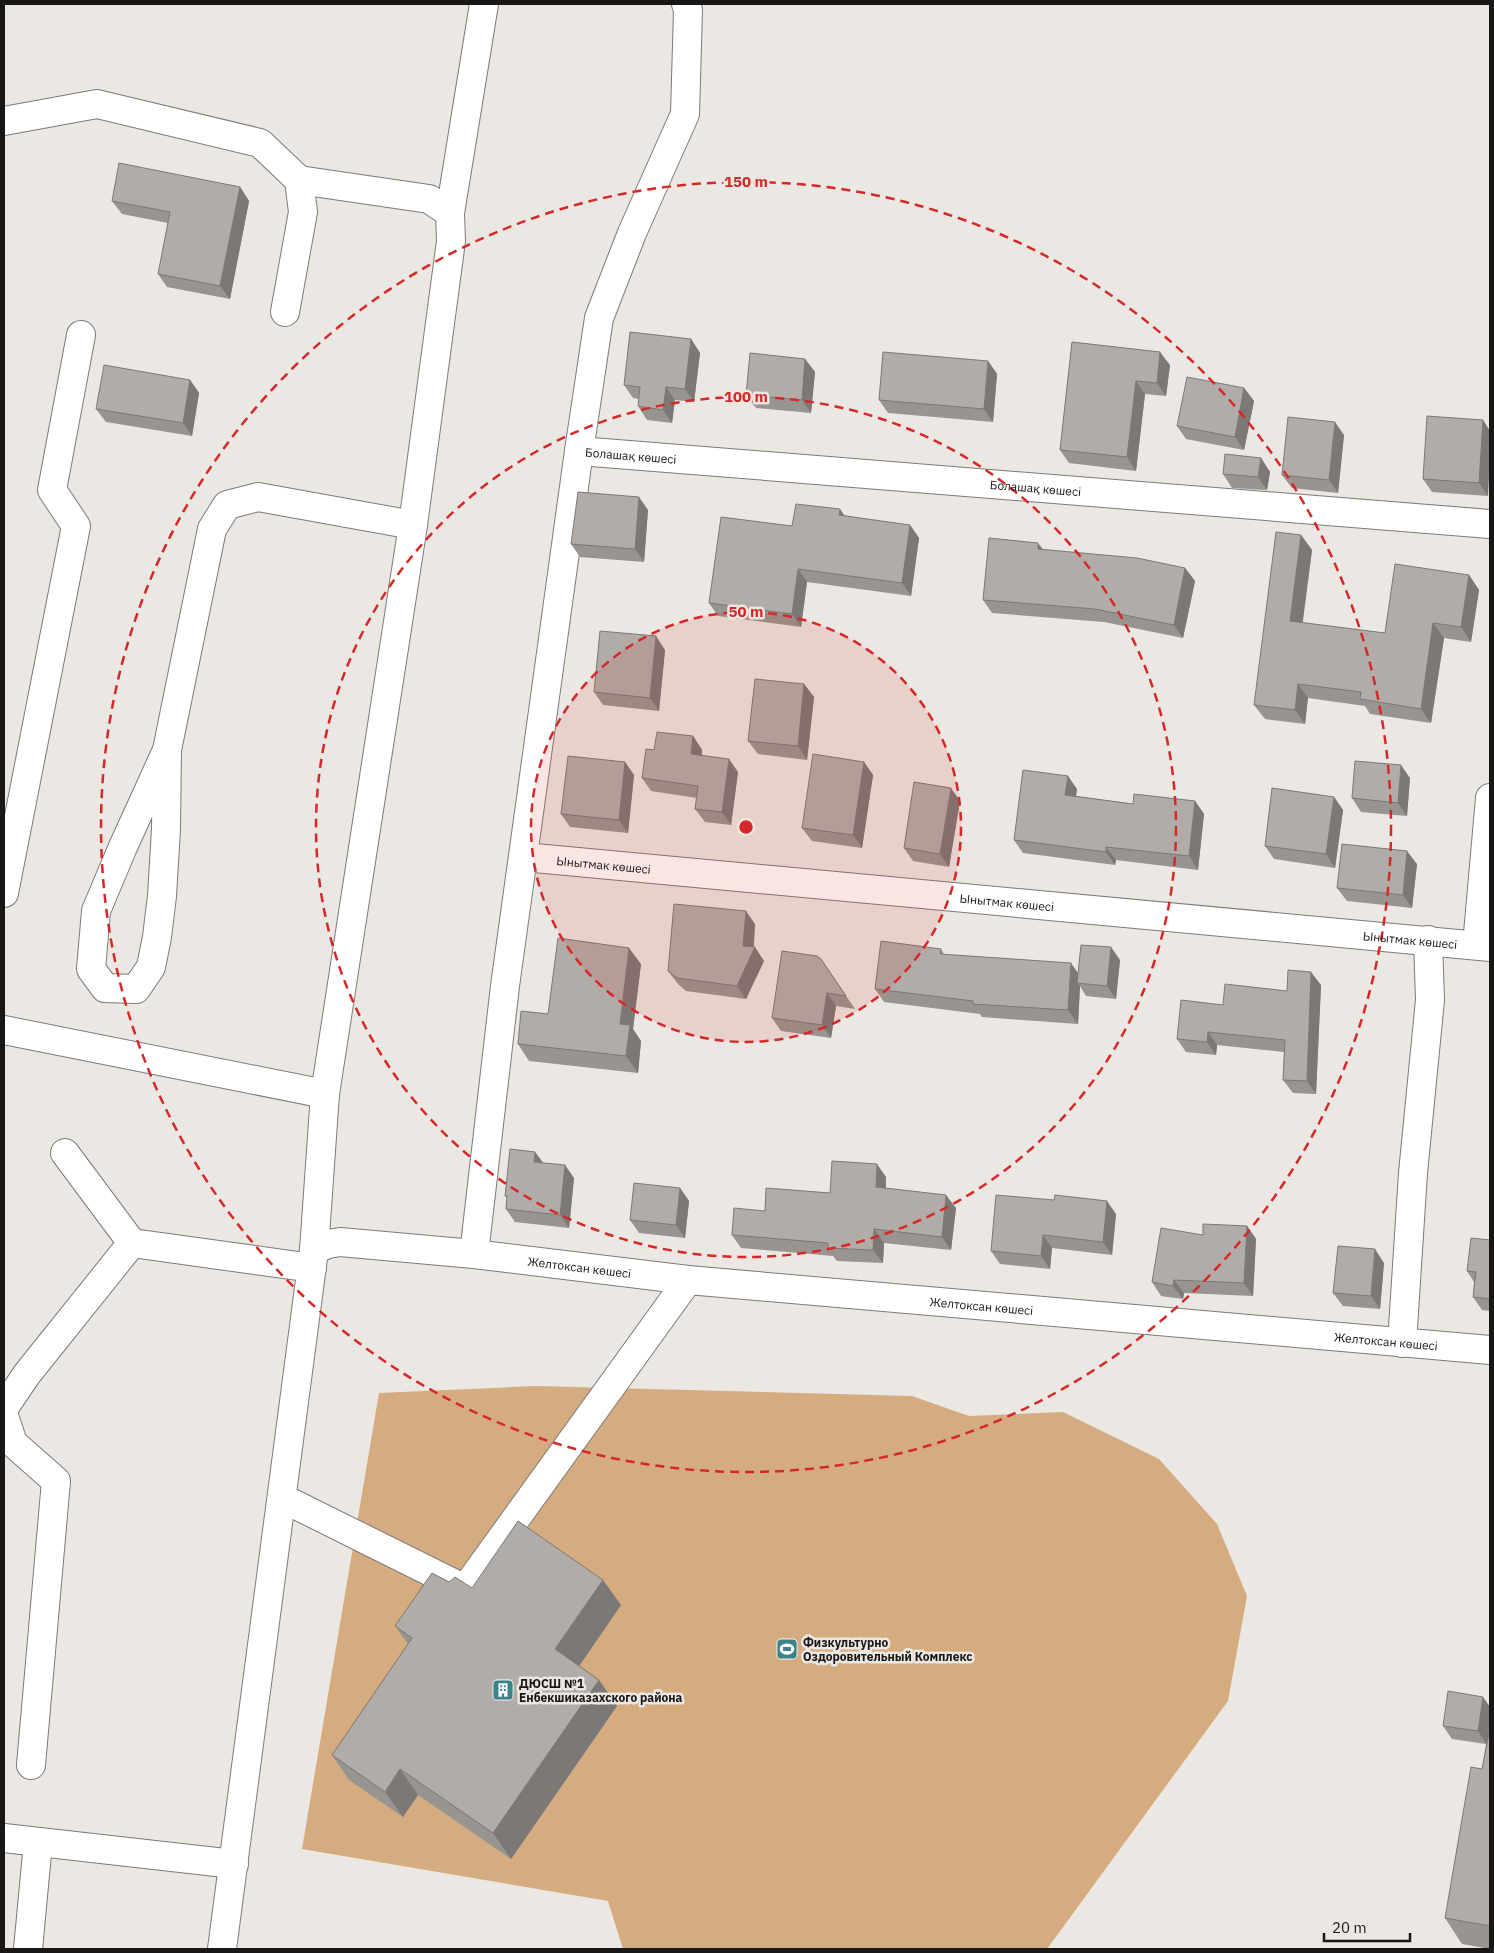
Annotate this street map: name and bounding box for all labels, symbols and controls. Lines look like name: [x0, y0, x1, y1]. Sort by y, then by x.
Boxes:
text: 150 m: [724, 172, 768, 191]
text: 100 m: [724, 387, 768, 406]
street label: Болашақ көшесі: [585, 444, 677, 466]
street label: Болашақ көшесі: [989, 476, 1082, 499]
text: 50 m: [729, 602, 763, 621]
centre of rings: [737, 818, 755, 836]
street label: Ынытмак көшесі: [556, 853, 651, 876]
street label: Ынытмак көшесі: [959, 890, 1055, 914]
street label: Ынытмак көшесі: [1362, 928, 1458, 951]
street label: Желтоксан көшесі: [527, 1253, 632, 1281]
street label: Желтоксан көшесі: [929, 1294, 1034, 1318]
street label: Желтоксан көшесі: [1333, 1329, 1438, 1353]
place label: Физкультурно Оздоровительный Комплекс: [803, 1635, 973, 1664]
sports icon: Физкультурно Оздоровительный Комплекс: [775, 1637, 799, 1661]
place label: ДЮСШ №1 Енбекшиказахского района: [519, 1676, 683, 1705]
building icon: ДЮСШ №1 Енбекшиказахского района: [491, 1678, 515, 1702]
scale bar: [1324, 1910, 1410, 1942]
text: 20 m: [1332, 1918, 1367, 1937]

